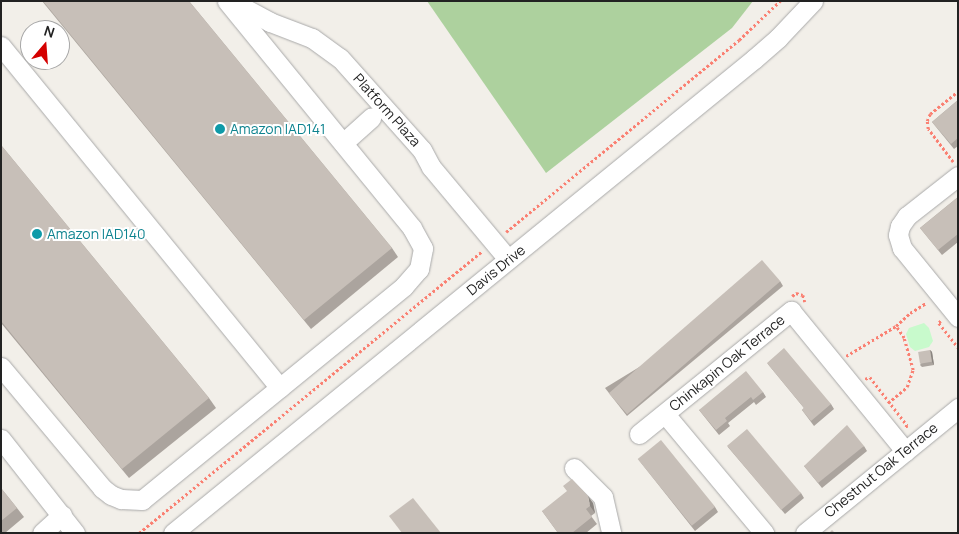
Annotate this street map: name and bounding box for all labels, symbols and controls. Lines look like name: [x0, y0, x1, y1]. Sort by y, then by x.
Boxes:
north arrow: [20, 20, 70, 70]
text: N: [42, 21, 57, 42]
street label: Platform Plaza: [350, 70, 424, 150]
place label: Amazon IAD141: [230, 121, 325, 137]
marker: Amazon IAD141: [214, 123, 226, 135]
place label: Amazon IAD140: [47, 226, 146, 242]
marker: Amazon IAD140: [31, 228, 43, 240]
street label: Davis Drive: [463, 241, 529, 299]
street label: Chinkapin Oak Terrace: [666, 311, 788, 415]
street label: Chestnut Oak Terrace: [821, 419, 941, 521]

